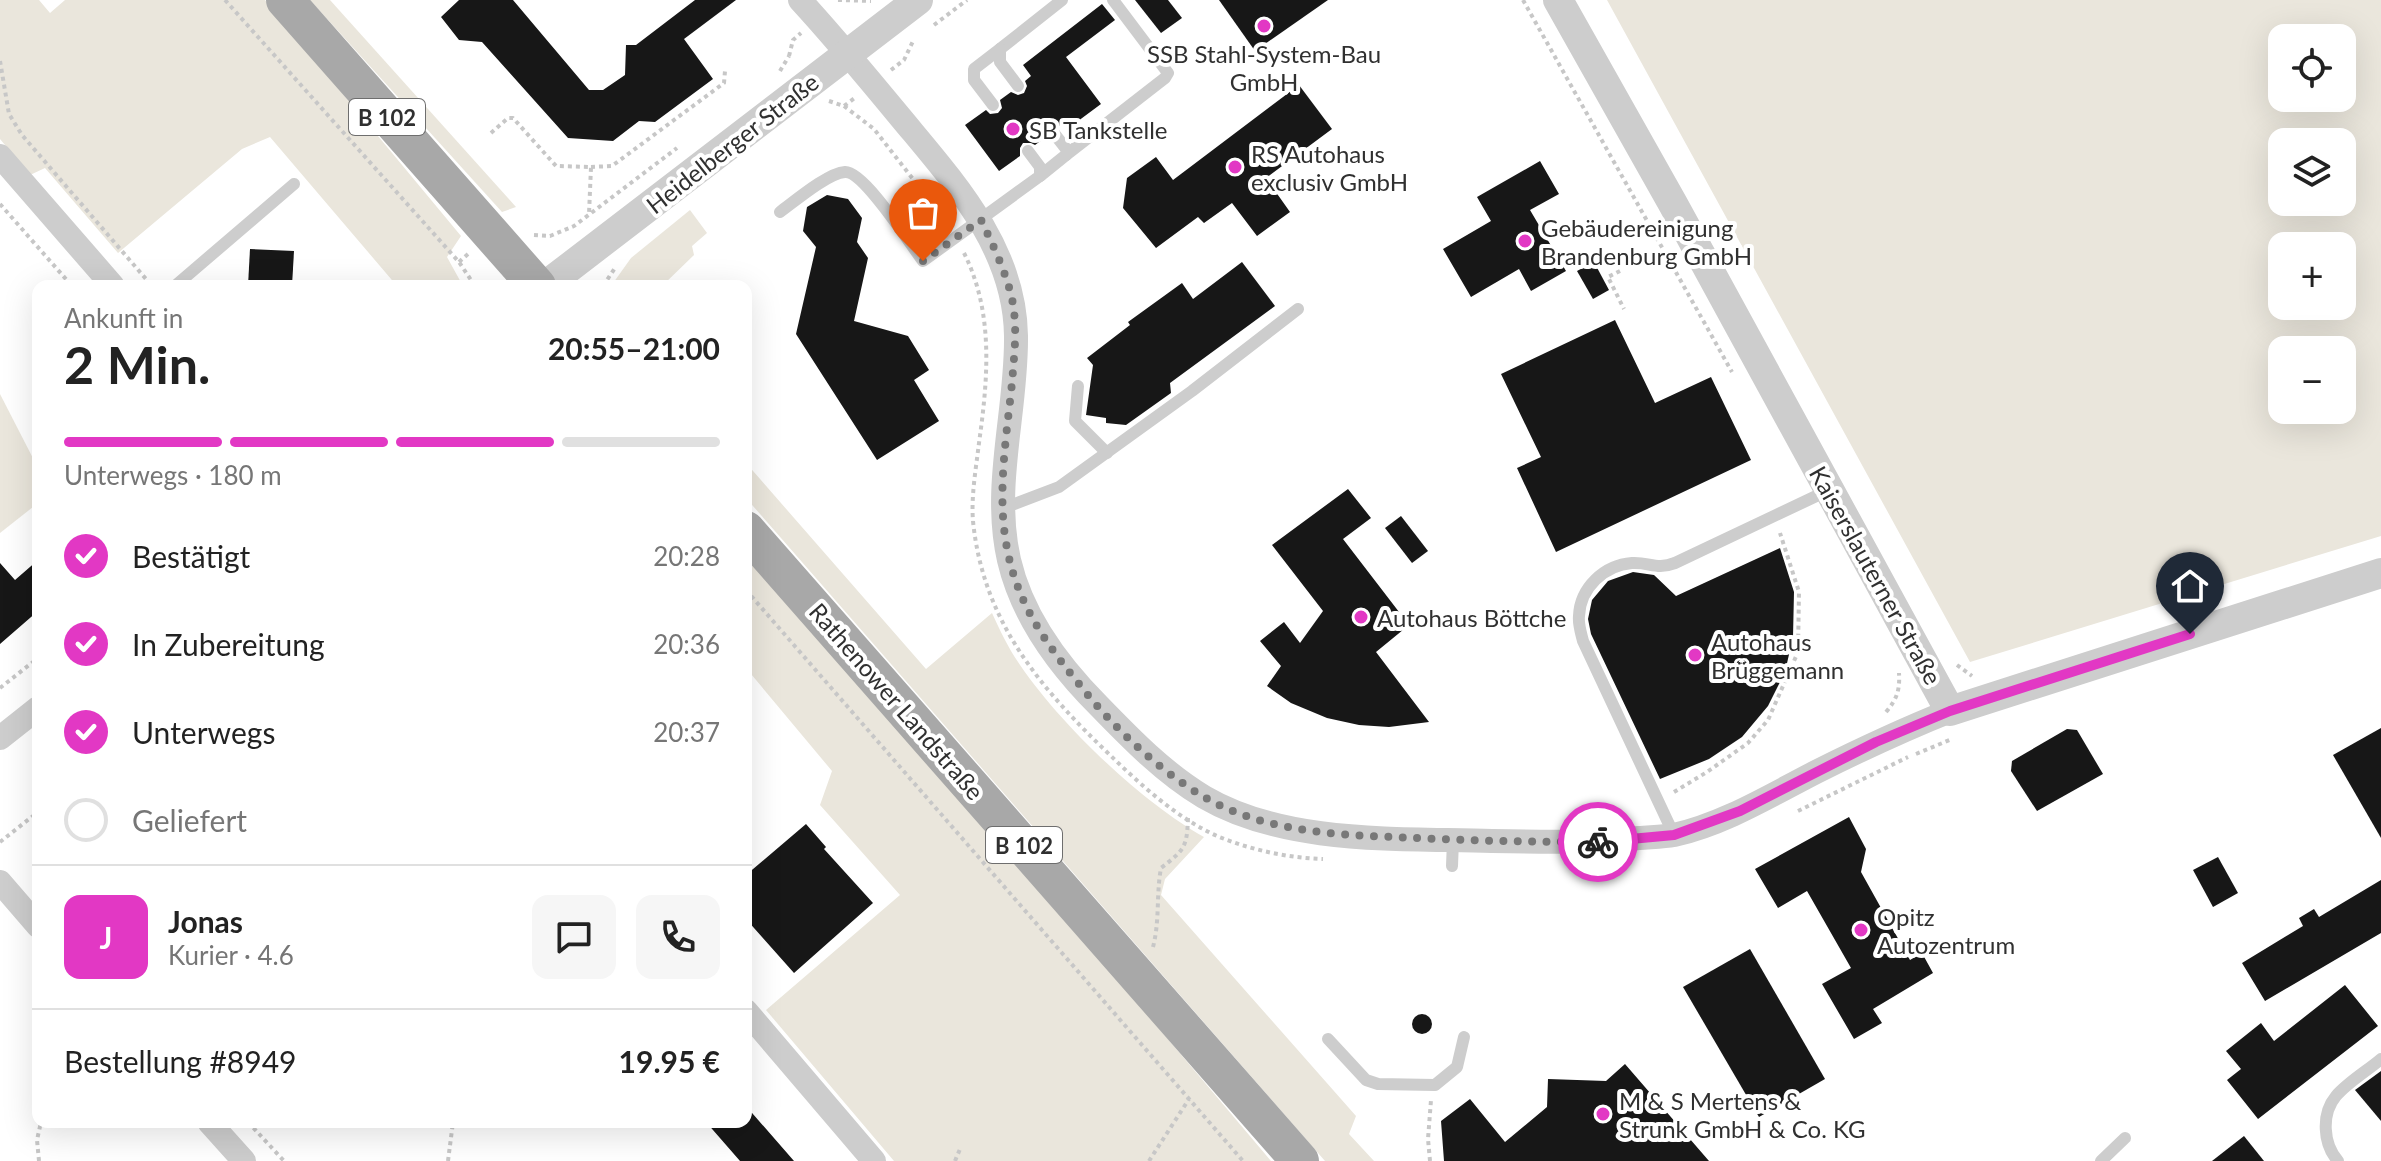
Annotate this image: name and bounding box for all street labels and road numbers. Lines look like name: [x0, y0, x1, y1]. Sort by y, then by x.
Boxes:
street label: Heidelberger Straße: [640, 67, 824, 219]
road number: B 102: [349, 99, 425, 135]
street label: Kaiserslauterner Straße: [1804, 461, 1948, 689]
street label: Rathenower Landstraße: [804, 597, 990, 805]
road number: B 102: [986, 827, 1062, 863]

